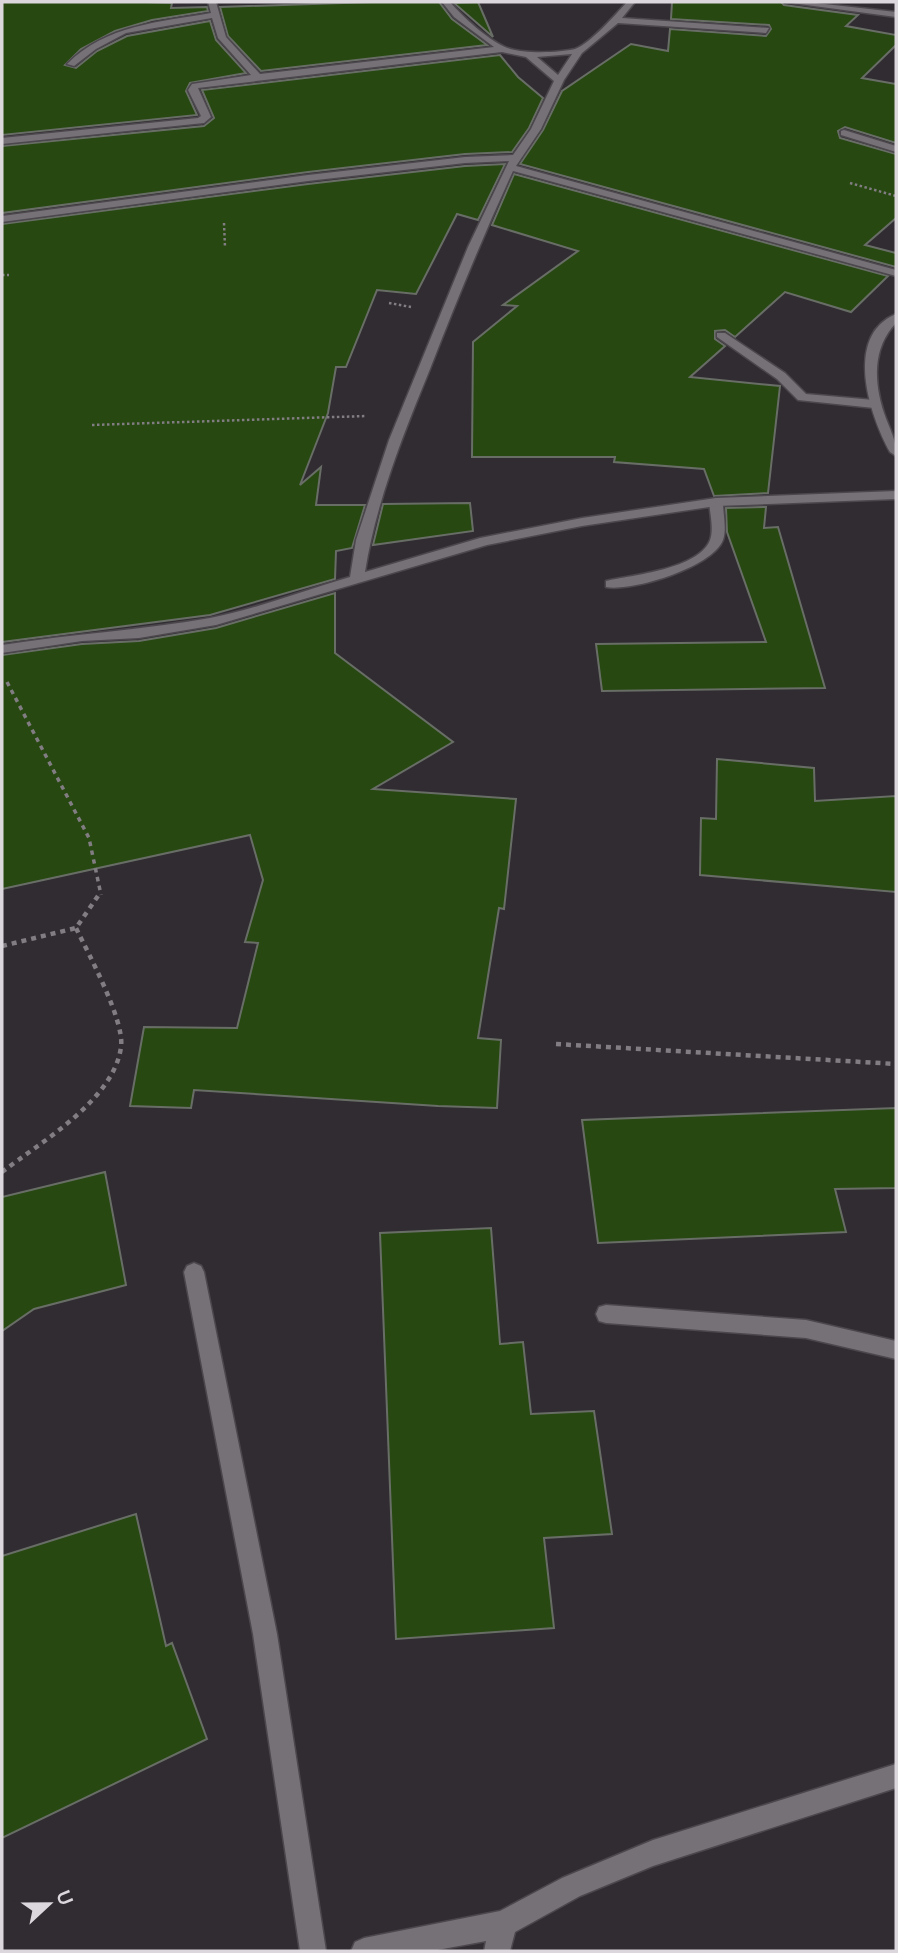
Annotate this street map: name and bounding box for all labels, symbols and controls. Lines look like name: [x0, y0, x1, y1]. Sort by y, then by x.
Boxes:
north arrow: [14, 1869, 84, 1939]
text: U: [52, 1887, 79, 1908]

